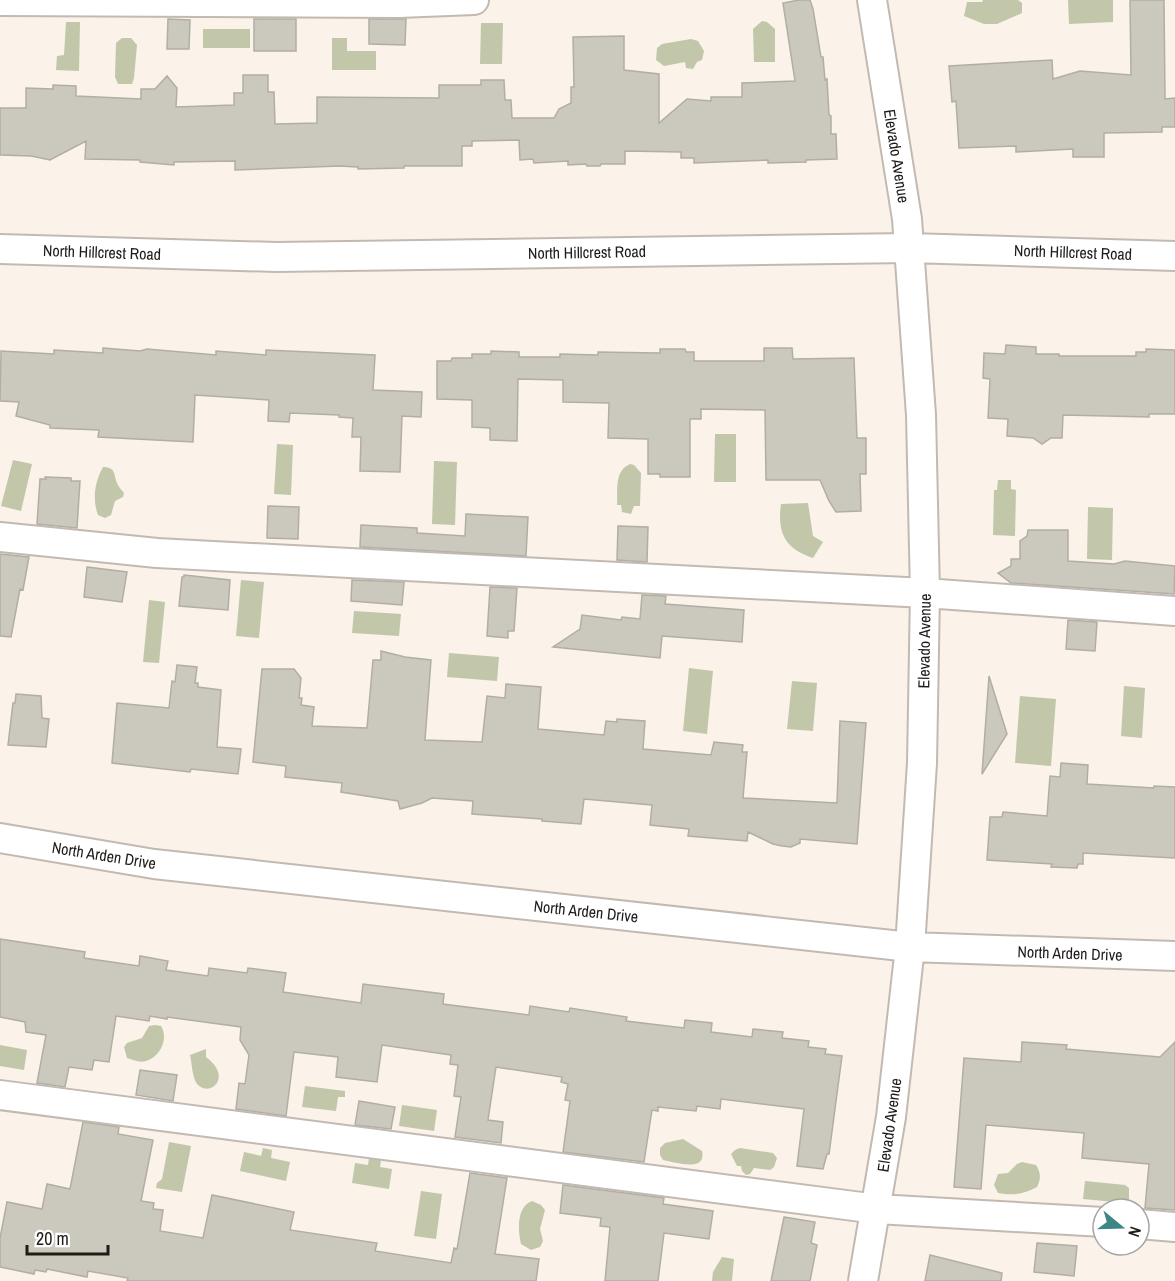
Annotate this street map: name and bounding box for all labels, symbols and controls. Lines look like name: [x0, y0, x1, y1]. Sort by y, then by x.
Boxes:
street label: Elevado Avenue: [879, 108, 915, 204]
street label: North Hillcrest Road: [43, 239, 161, 265]
street label: North Hillcrest Road: [1014, 239, 1132, 265]
street label: North Hillcrest Road: [528, 240, 646, 264]
street label: Elevado Avenue: [912, 594, 936, 688]
street label: North Arden Drive: [50, 836, 158, 874]
street label: North Arden Drive: [533, 895, 639, 927]
street label: North Arden Drive: [1017, 940, 1123, 966]
street label: Elevado Avenue: [872, 1077, 906, 1173]
north arrow: [1091, 1197, 1151, 1257]
scale bar: [27, 1218, 108, 1256]
text: N: [1123, 1224, 1147, 1240]
text: 20 m: [36, 1226, 69, 1251]

